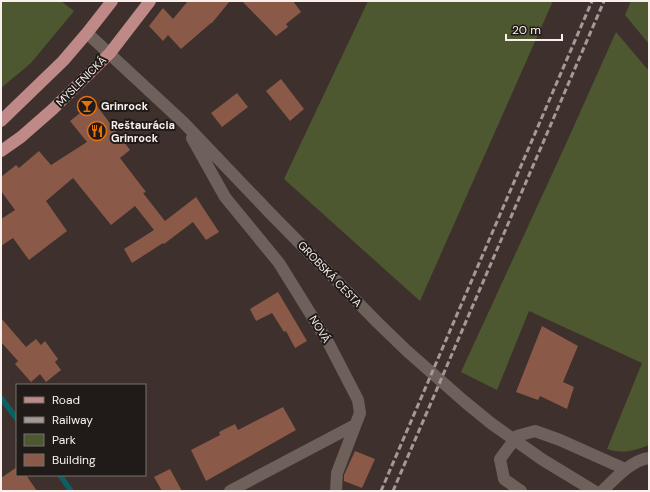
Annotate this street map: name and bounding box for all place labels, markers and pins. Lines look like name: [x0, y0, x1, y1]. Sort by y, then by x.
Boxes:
bar icon: Grinrock: [76, 95, 98, 117]
place label: Grinrock: [101, 99, 149, 113]
place label: Reštaurácia Grinrock: [111, 118, 175, 145]
restaurant icon: Reštaurácia Grinrock: [86, 120, 108, 142]

